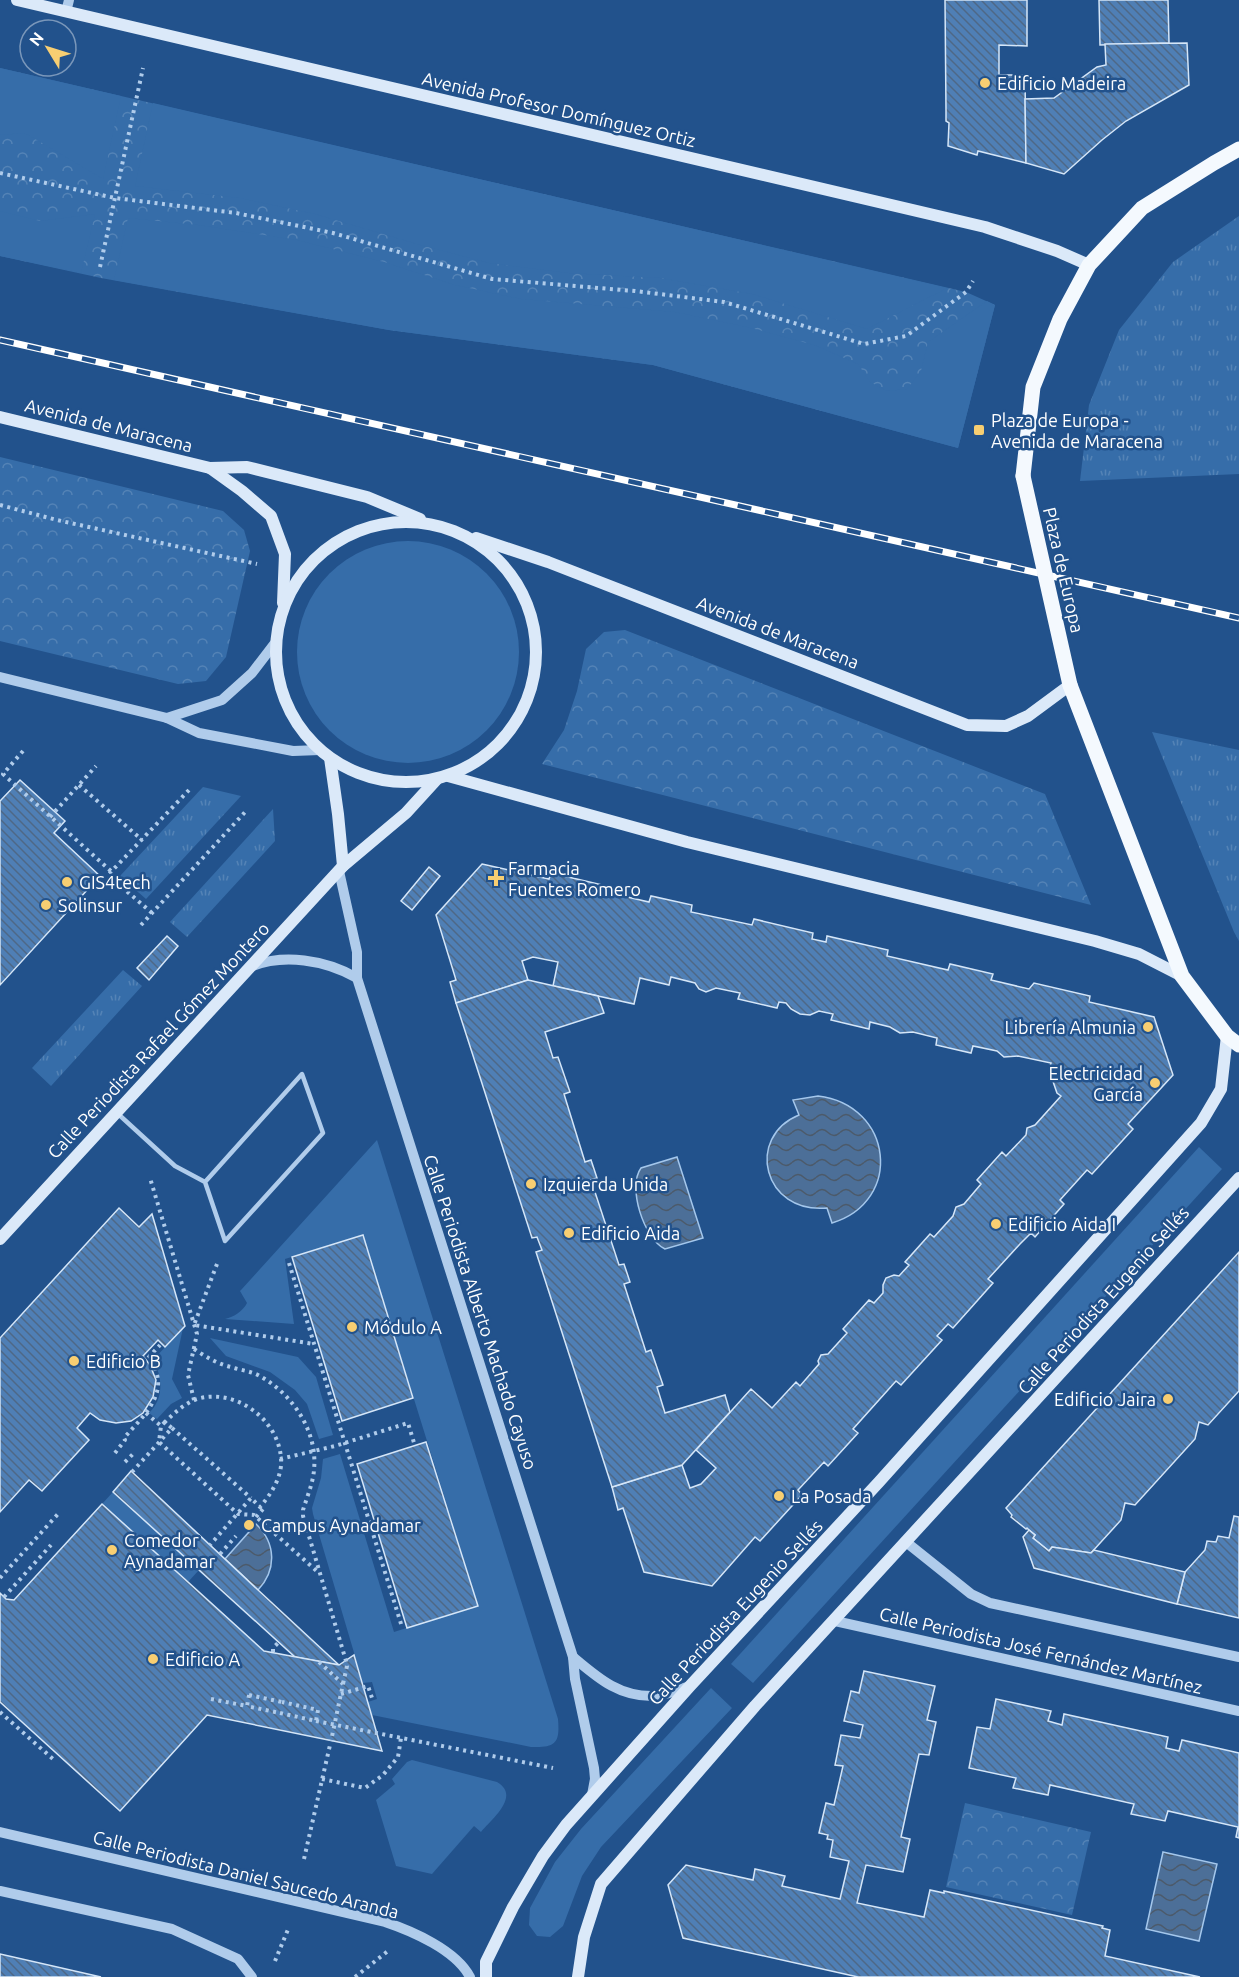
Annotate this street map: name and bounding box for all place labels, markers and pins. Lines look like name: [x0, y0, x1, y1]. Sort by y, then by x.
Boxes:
place label: Edificio Madeira: [997, 73, 1126, 93]
marker: Edificio Madeira: [978, 76, 992, 90]
place label: Plaza de Europa - Avenida de Maracena: [991, 410, 1163, 451]
marker: Plaza de Europa - Avenida de Maracena: [972, 423, 986, 437]
place label: Farmacia Fuentes Romero: [508, 858, 641, 899]
marker: Farmacia Fuentes Romero: [489, 871, 503, 885]
place label: GIS4tech: [79, 872, 151, 892]
marker: GIS4tech: [60, 875, 74, 889]
place label: Solinsur: [58, 895, 122, 915]
marker: Solinsur: [39, 898, 53, 912]
place label: Librería Almunia: [1004, 1017, 1136, 1037]
marker: Librería Almunia: [1141, 1020, 1155, 1034]
place label: Electricidad García: [1049, 1063, 1143, 1104]
marker: Electricidad García: [1148, 1076, 1162, 1090]
place label: Izquierda Unida: [543, 1174, 668, 1194]
marker: Izquierda Unida: [524, 1177, 538, 1191]
place label: Edificio Aida I: [1008, 1214, 1116, 1234]
marker: Edificio Aida I: [989, 1217, 1003, 1231]
place label: Edificio Aida: [581, 1223, 680, 1243]
marker: Edificio Aida: [562, 1226, 576, 1240]
place label: Módulo A: [364, 1317, 442, 1337]
marker: Módulo A: [345, 1320, 359, 1334]
place label: Edificio B: [86, 1351, 161, 1371]
marker: Edificio B: [67, 1354, 81, 1368]
place label: Edificio Jaira: [1054, 1389, 1156, 1409]
marker: Edificio Jaira: [1161, 1392, 1175, 1406]
place label: La Posada: [791, 1486, 872, 1506]
marker: La Posada: [772, 1489, 786, 1503]
place label: Campus Aynadamar: [261, 1515, 421, 1535]
marker: Campus Aynadamar: [242, 1518, 256, 1532]
place label: Comedor Aynadamar: [124, 1530, 215, 1571]
marker: Comedor Aynadamar: [105, 1543, 119, 1557]
place label: Edificio A: [165, 1649, 240, 1669]
marker: Edificio A: [146, 1652, 160, 1666]

